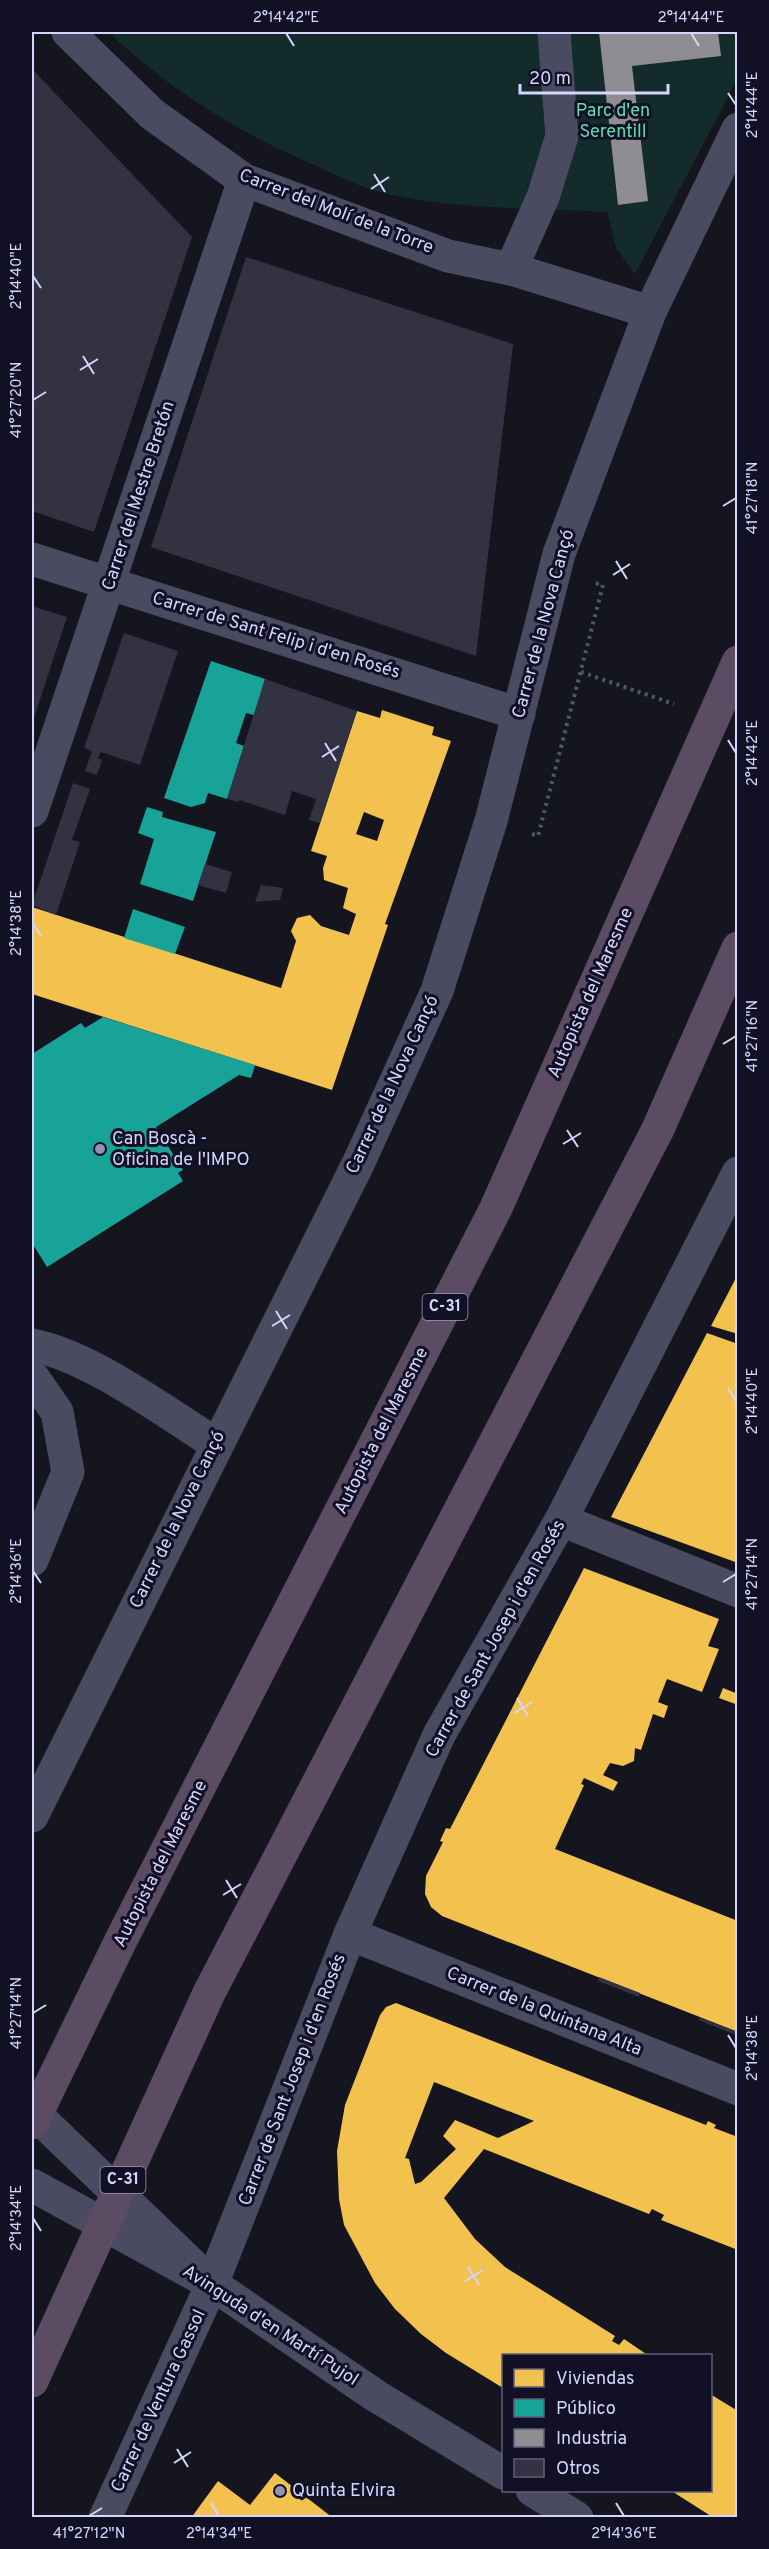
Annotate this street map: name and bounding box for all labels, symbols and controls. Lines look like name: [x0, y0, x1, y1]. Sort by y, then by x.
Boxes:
text: 2°14'42"E: [253, 9, 319, 28]
text: 2°14'44"E: [658, 9, 724, 28]
scale bar: [520, 57, 668, 95]
text: 20 m: [529, 68, 571, 91]
text: 2°14'44"E: [744, 72, 763, 138]
park label: Parc d'en Serentill: [576, 100, 650, 144]
street label: Carrer del Molí de la Torre: [236, 164, 436, 260]
text: 2°14'40"E: [8, 242, 27, 310]
text: 41°27'20"N: [8, 362, 27, 438]
street label: Carrer del Mestre Bretón: [97, 398, 181, 594]
text: 41°27'18"N: [744, 462, 763, 534]
street label: Carrer de la Nova Cançó: [508, 527, 580, 721]
street label: Carrer de Sant Felip i d'en Rosés: [149, 587, 403, 685]
text: 2°14'42"E: [744, 720, 763, 786]
text: 2°14'38"E: [8, 890, 27, 956]
street label: Autopista del Maresme: [543, 904, 639, 1082]
street label: Carrer de la Nova Cançó: [341, 992, 445, 1178]
text: 41°27'16"N: [744, 1000, 763, 1072]
place label: Can Boscà - Oficina de l'IMPO: [112, 1128, 250, 1172]
marker: Can Boscà - Oficina de l'IMPO: [93, 1142, 107, 1156]
road number: C-31: [422, 1294, 468, 1320]
street label: Autopista del Maresme: [330, 1344, 434, 1518]
text: 2°14'40"E: [744, 1367, 763, 1435]
street label: Carrer de la Nova Cançó: [125, 1428, 231, 1612]
street label: Carrer de Sant Josep i d'en Rosés: [421, 1516, 571, 1762]
text: 2°14'36"E: [8, 1538, 27, 1604]
text: 41°27'14"N: [744, 1538, 763, 1610]
street label: Autopista del Maresme: [109, 1777, 213, 1951]
street label: Carrer de Sant Josep i d'en Rosés: [234, 1951, 352, 2209]
street label: Carrer de la Quintana Alta: [443, 1962, 645, 2062]
text: 41°27'14"N: [8, 1977, 27, 2049]
text: 2°14'38"E: [744, 2015, 763, 2081]
road number: C-31: [100, 2167, 146, 2193]
text: 2°14'34"E: [8, 2185, 27, 2251]
street label: Avinguda d'en Martí Pujol: [178, 2260, 362, 2392]
street label: Carrer de Ventura Gassol: [106, 2306, 212, 2496]
legend: [502, 2354, 712, 2492]
text: Viviendas: [556, 2368, 634, 2391]
text: Público: [556, 2398, 616, 2421]
text: Industria: [556, 2428, 627, 2451]
text: Otros: [556, 2458, 600, 2481]
place label: Quinta Elvira: [292, 2480, 395, 2503]
marker: Quinta Elvira: [273, 2484, 287, 2498]
text: 41°27'12"N: [53, 2525, 125, 2544]
text: 2°14'34"E: [186, 2525, 252, 2544]
text: 2°14'36"E: [591, 2525, 657, 2544]

